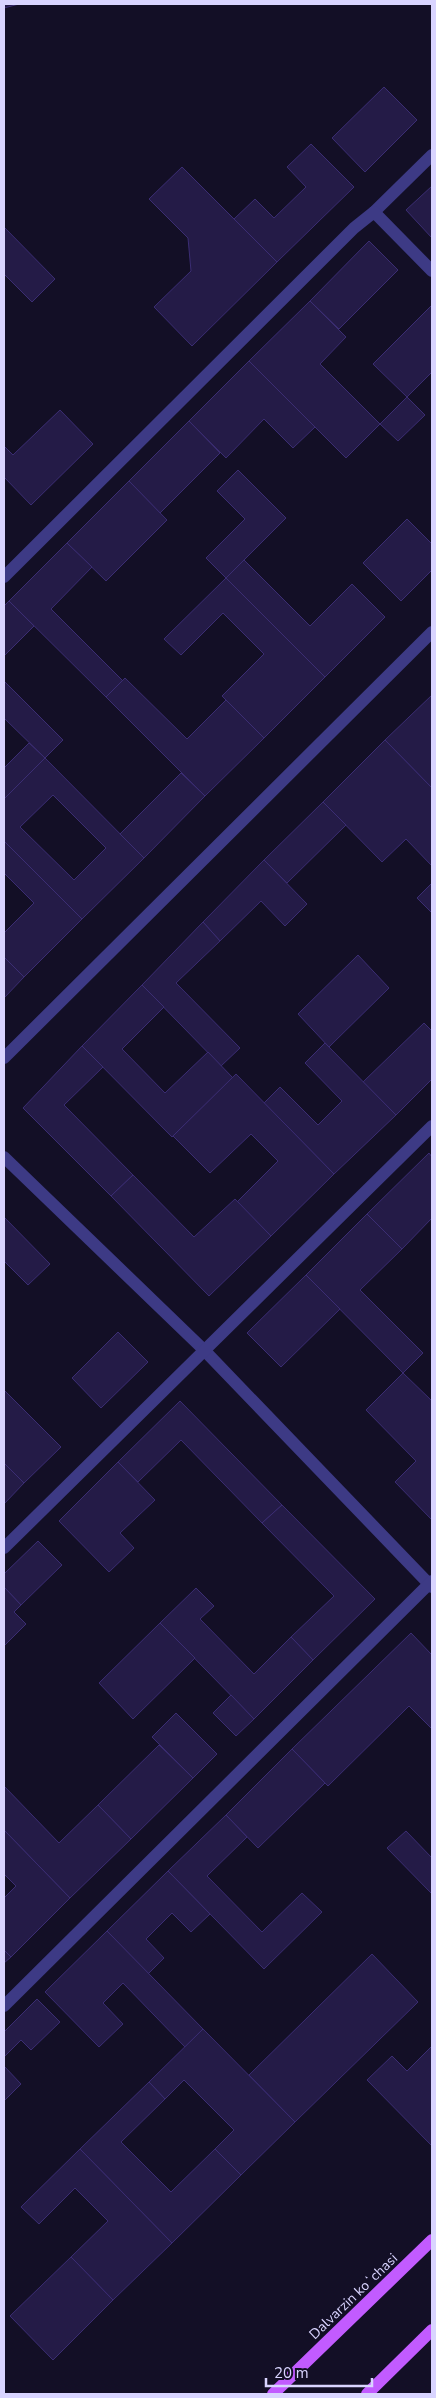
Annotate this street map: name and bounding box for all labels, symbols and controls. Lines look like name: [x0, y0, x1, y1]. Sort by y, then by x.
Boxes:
street label: Dalvarzin koʻchasi: [305, 2249, 402, 2343]
scale bar: [266, 2356, 372, 2388]
text: 20 m: [274, 2363, 309, 2383]

